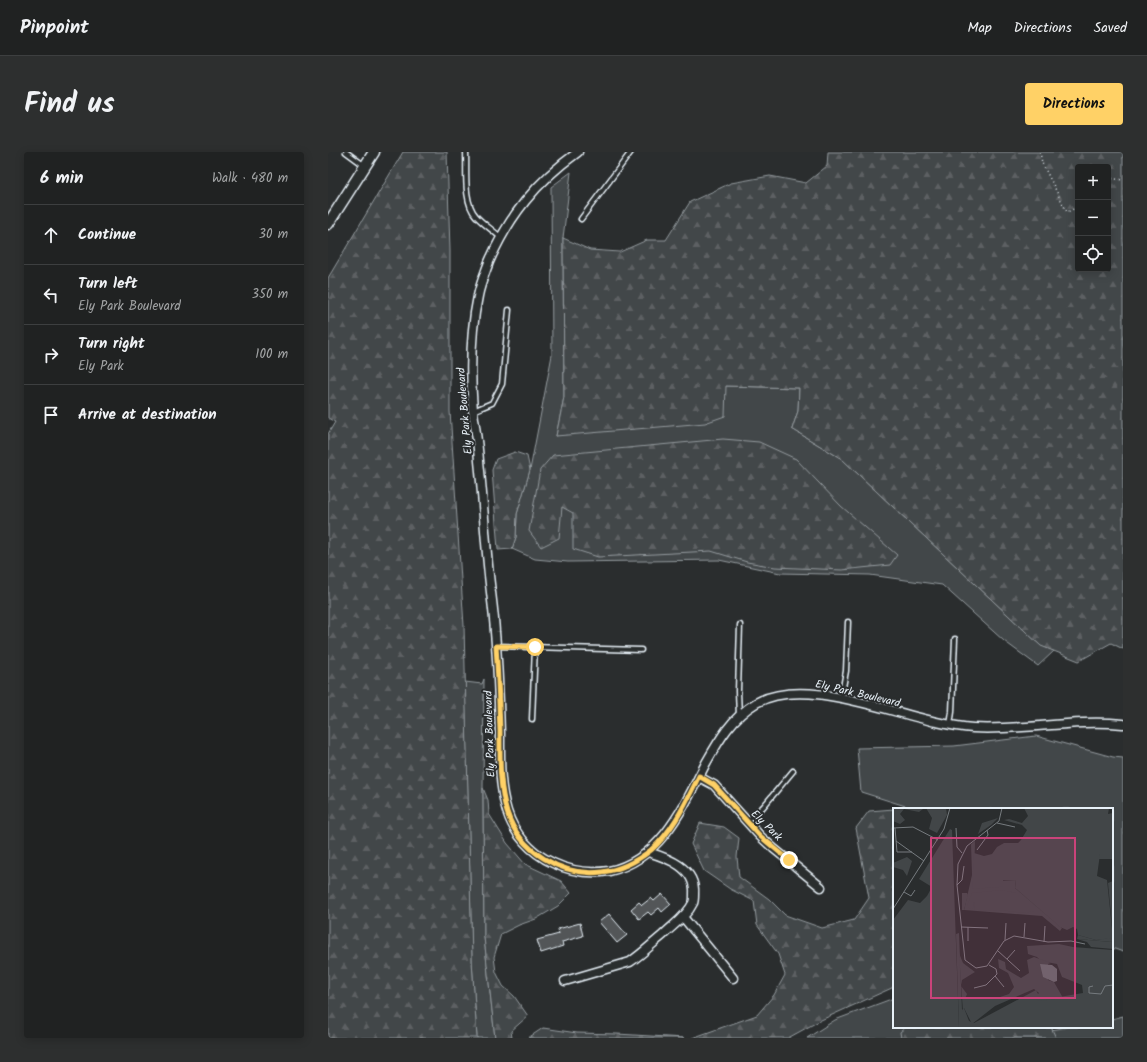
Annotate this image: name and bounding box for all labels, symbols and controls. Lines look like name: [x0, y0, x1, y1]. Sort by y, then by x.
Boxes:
text: Pinpoint: [20, 13, 89, 43]
text: Map: [967, 17, 992, 39]
text: Directions: [1014, 17, 1072, 39]
text: Saved: [1094, 17, 1127, 39]
text: Find us: [24, 82, 115, 127]
button: Directions: [1025, 83, 1123, 125]
map controls: [1075, 164, 1111, 272]
button: +: [1075, 164, 1111, 200]
text: 6 min: [40, 165, 84, 192]
text: Walk · 480 m: [212, 168, 288, 189]
button: −: [1075, 200, 1111, 236]
text: Continue: [78, 223, 136, 247]
icon: ahead: [40, 224, 62, 246]
text: 30 m: [259, 224, 288, 245]
button: locate: [1075, 236, 1111, 272]
text: Turn left: [78, 272, 138, 296]
icon: left: [40, 284, 62, 306]
text: 350 m: [252, 284, 288, 305]
text: Ely Park Boulevard: [78, 296, 181, 317]
text: Turn right: [78, 332, 145, 356]
icon: right: [40, 344, 62, 366]
text: 100 m: [255, 344, 288, 365]
text: Ely Park: [78, 356, 124, 377]
street label: Ely Park Boulevard: [452, 366, 478, 455]
text: Arrive at destination: [78, 403, 217, 427]
icon: arrive: [40, 404, 62, 426]
route start: [526, 638, 544, 656]
street label: Ely Park Boulevard: [813, 675, 903, 713]
street label: Ely Park Boulevard: [479, 690, 501, 778]
street label: Ely Park: [746, 806, 787, 846]
inset map: [893, 808, 1113, 1028]
route end: [780, 851, 798, 869]

